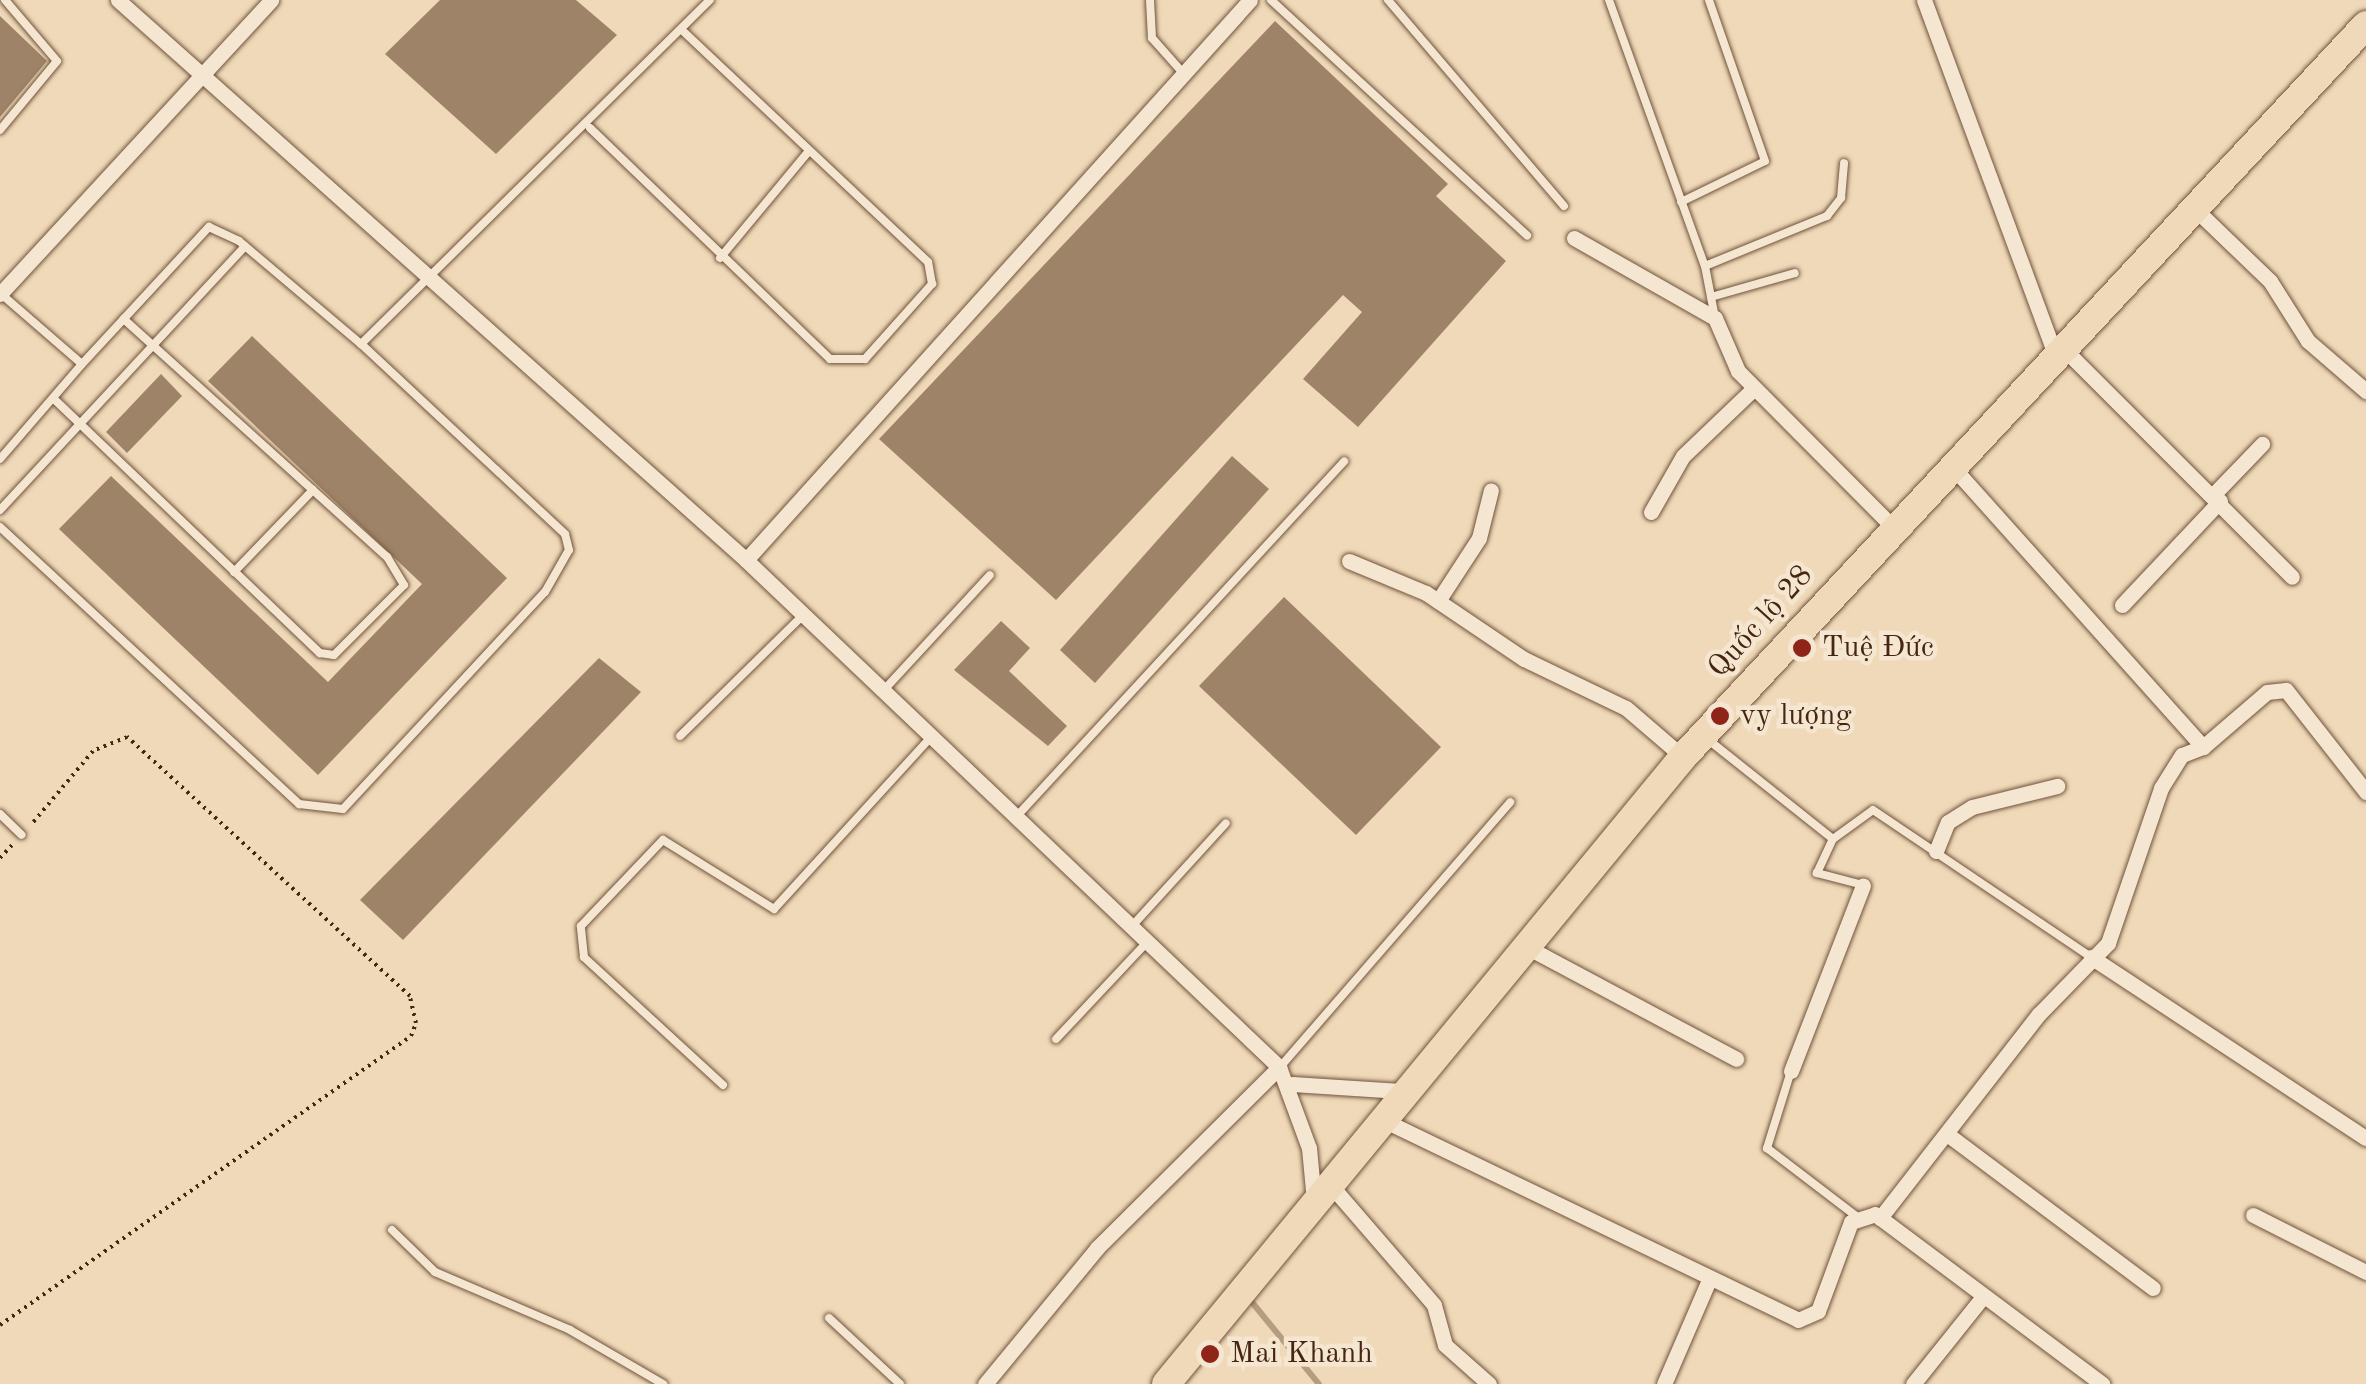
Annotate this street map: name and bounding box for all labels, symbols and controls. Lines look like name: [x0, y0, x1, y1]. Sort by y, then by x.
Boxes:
street label: Quốc lộ 28: [1701, 558, 1821, 686]
place label: Tuệ Đức: [1822, 630, 1934, 666]
marker: Tuệ Đức: [1791, 637, 1813, 659]
place label: vy lượng: [1740, 698, 1852, 734]
marker: vy lượng: [1709, 705, 1731, 727]
place label: Mai Khanh: [1230, 1336, 1373, 1372]
marker: Mai Khanh: [1199, 1343, 1221, 1365]

